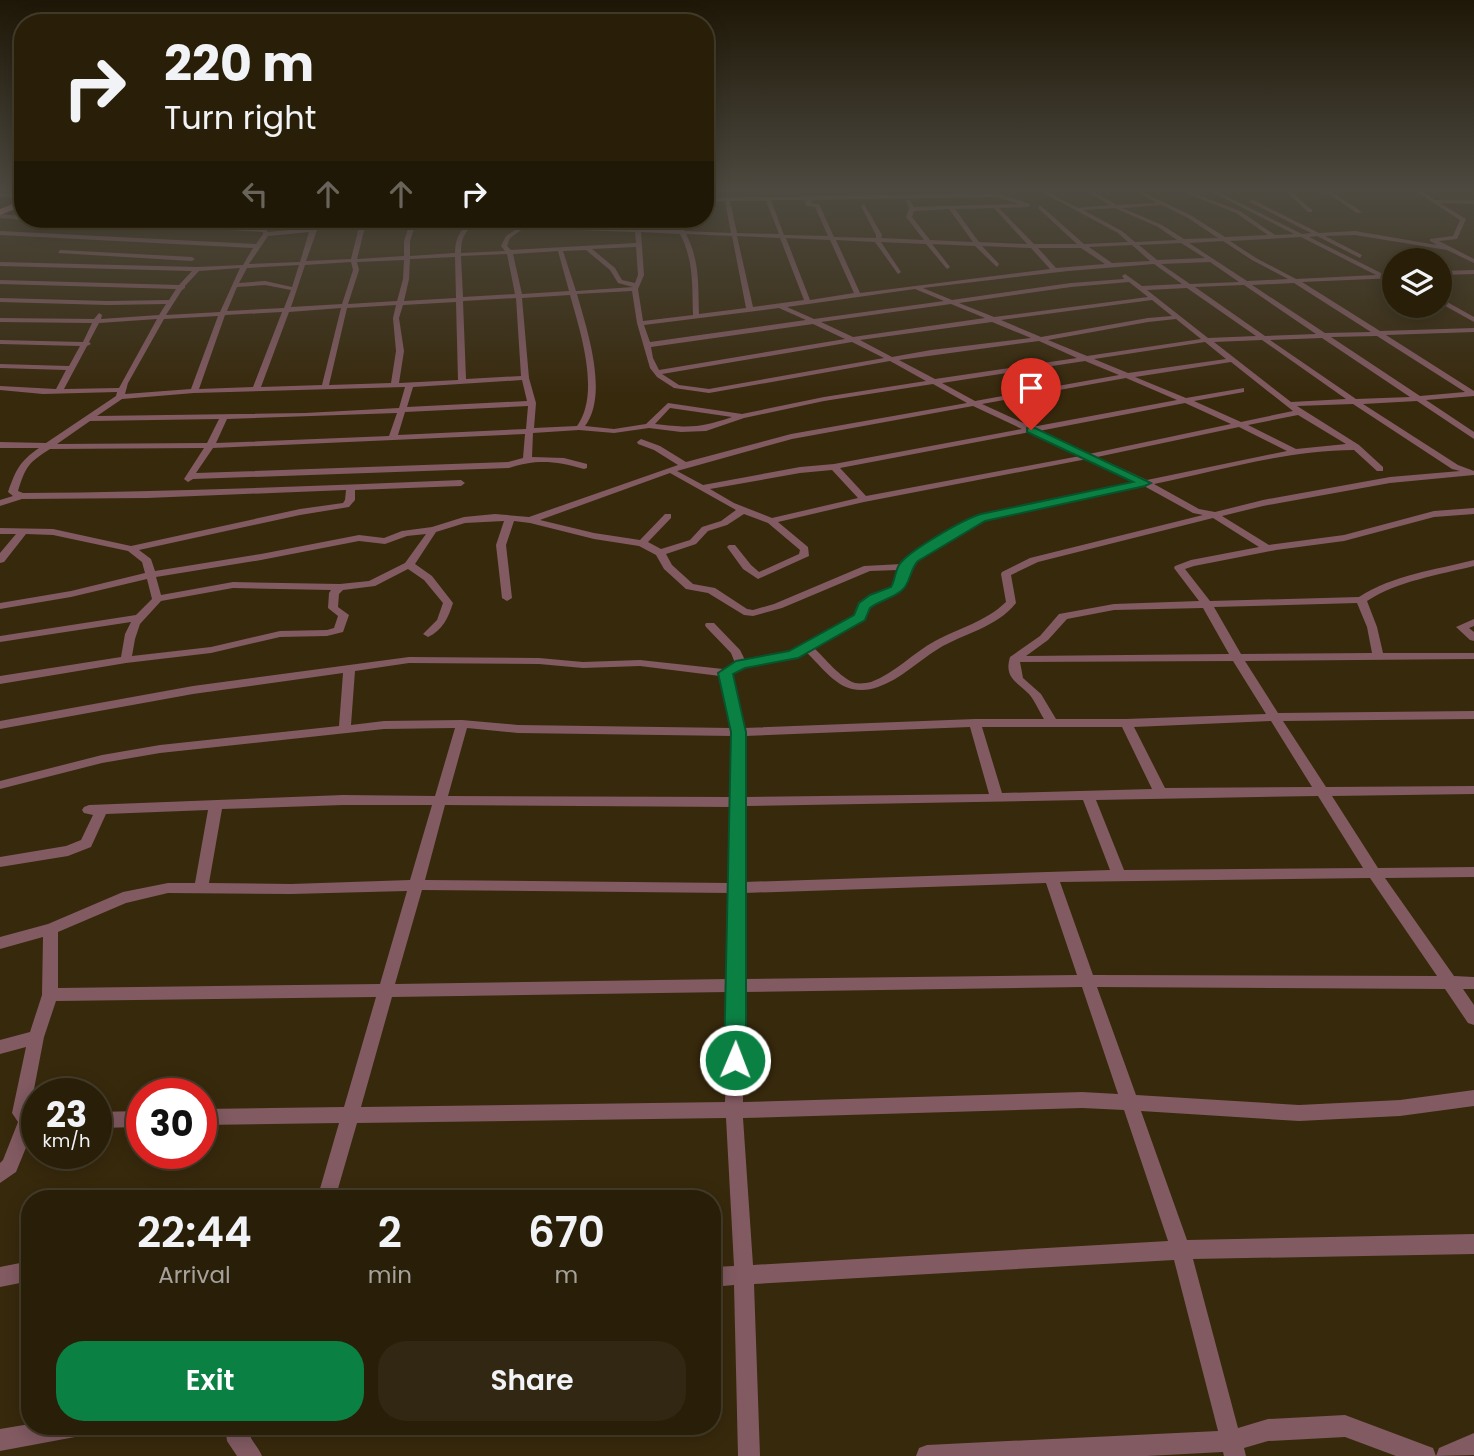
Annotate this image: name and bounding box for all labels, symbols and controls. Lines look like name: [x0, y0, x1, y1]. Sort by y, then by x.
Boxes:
text: 220 m: [164, 30, 314, 98]
icon: right: [49, 42, 140, 133]
text: Turn right: [164, 95, 316, 140]
icon: left: [236, 175, 274, 213]
icon: ahead: [309, 175, 347, 213]
icon: ahead: [382, 175, 420, 213]
icon: right: [455, 175, 493, 213]
map controls: [1382, 248, 1452, 318]
button: layers: [1382, 248, 1452, 318]
pin: [1001, 358, 1061, 430]
icon: arrive: [1012, 369, 1050, 407]
position arrow: [698, 1023, 772, 1097]
speed limit sign: 30: [126, 1078, 217, 1169]
text: 23: [46, 1090, 87, 1139]
text: km/h: [43, 1128, 90, 1153]
text: 22:44: [137, 1203, 252, 1262]
text: 2: [378, 1203, 402, 1262]
text: 670: [528, 1203, 605, 1262]
text: Arrival: [158, 1259, 231, 1291]
text: min: [368, 1259, 412, 1291]
text: m: [555, 1259, 578, 1291]
button: Exit: [56, 1341, 364, 1421]
button: Share: [378, 1341, 686, 1421]

